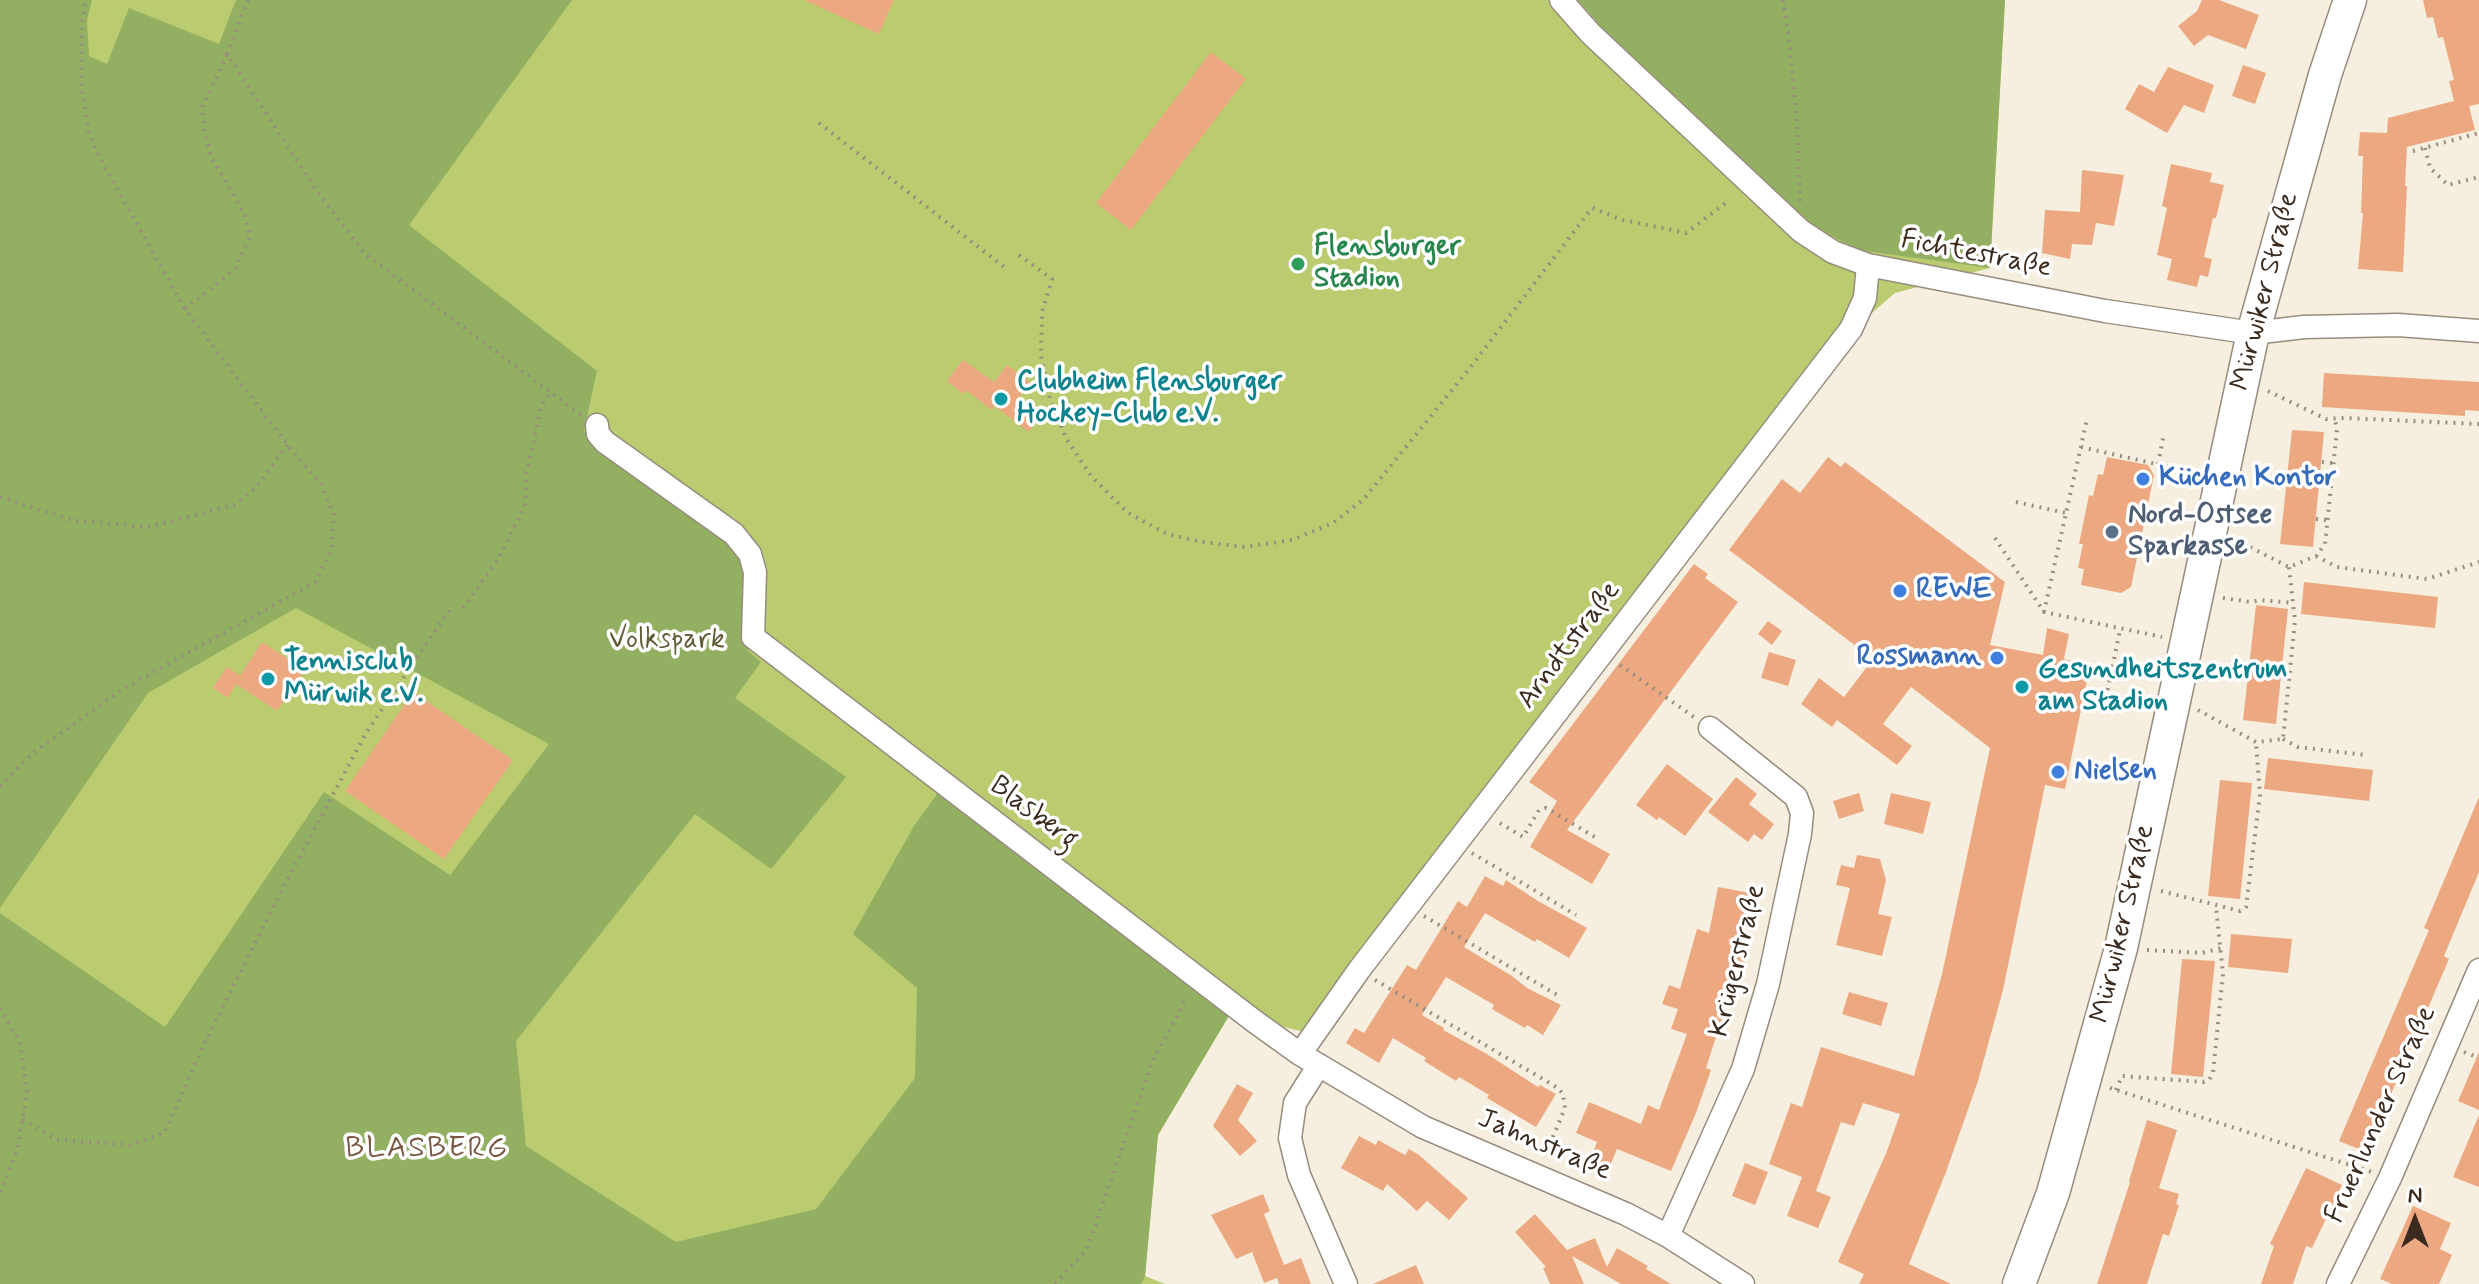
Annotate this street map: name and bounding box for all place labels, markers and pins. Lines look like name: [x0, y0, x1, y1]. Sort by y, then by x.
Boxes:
place label: Flensburger Stadion: [1314, 231, 1461, 297]
marker: Flensburger Stadion: [1289, 255, 1307, 273]
place label: Clubheim Flensburger Hockey-Club e.V.: [1017, 366, 1282, 432]
marker: Clubheim Flensburger Hockey-Club e.V.: [992, 390, 1010, 408]
place label: Küchen Kontor: [2159, 462, 2336, 496]
marker: Küchen Kontor: [2134, 470, 2152, 488]
place label: Nord-Ostsee Sparkasse: [2128, 499, 2272, 565]
marker: Nord-Ostsee Sparkasse: [2103, 523, 2121, 541]
place label: REWE: [1916, 574, 1992, 608]
marker: REWE: [1891, 582, 1909, 600]
place label: Rossmann: [1856, 641, 1981, 675]
place label: Tennisclub Mürwik e.V.: [284, 646, 423, 712]
marker: Rossmann: [1988, 649, 2006, 667]
place label: Gesundheitszentrum am Stadion: [2038, 654, 2287, 720]
marker: Tennisclub Mürwik e.V.: [259, 670, 277, 688]
marker: Gesundheitszentrum am Stadion: [2013, 678, 2031, 696]
place label: Nielsen: [2074, 755, 2157, 789]
marker: Nielsen: [2049, 763, 2067, 781]

